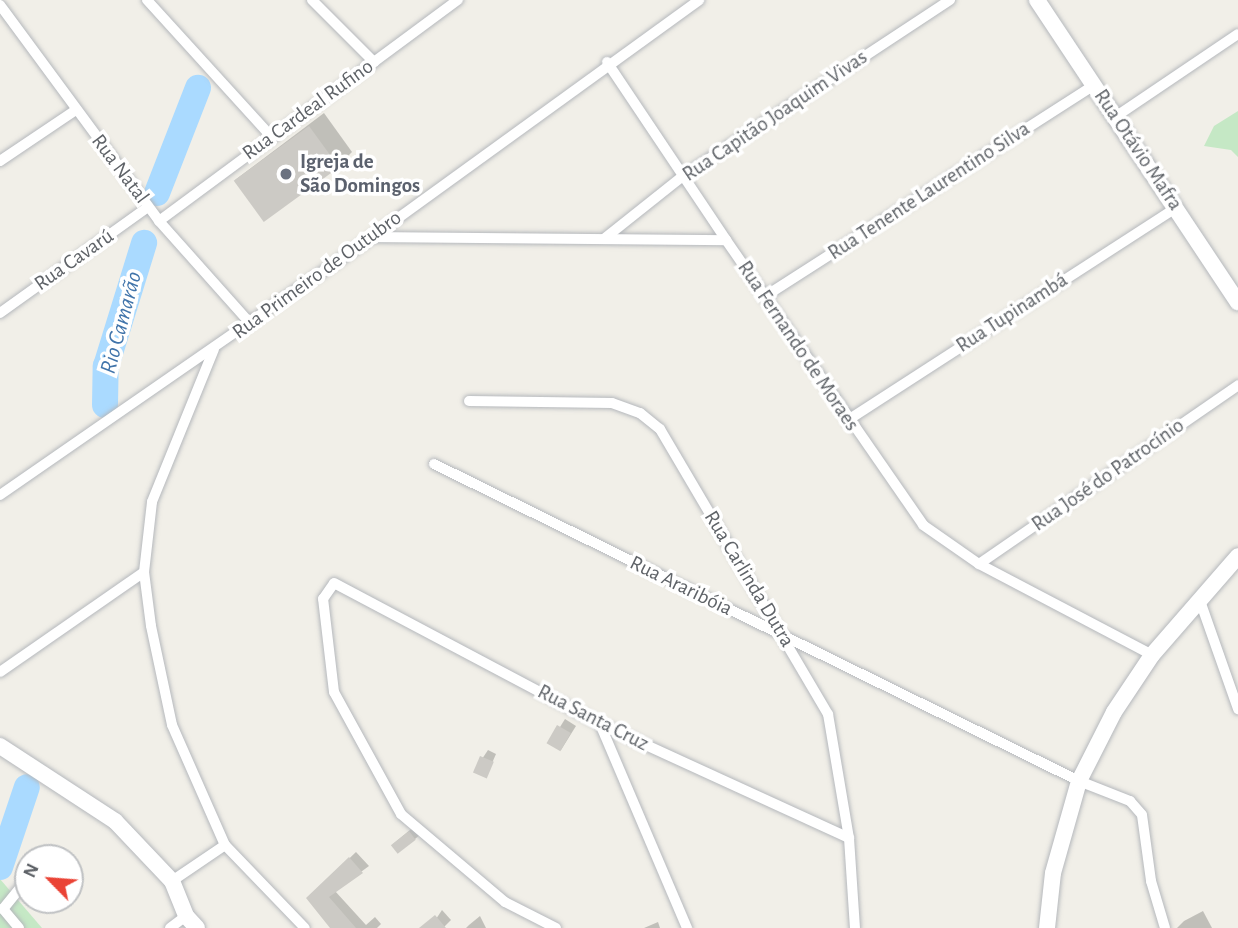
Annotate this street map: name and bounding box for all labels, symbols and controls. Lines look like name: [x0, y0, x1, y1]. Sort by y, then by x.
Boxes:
street label: Rua Capitão Joaquim Vivas: [678, 45, 872, 187]
street label: Rua Cardeal Rufino: [238, 54, 378, 166]
street label: Rua Otávio Mafra: [1088, 85, 1188, 215]
street label: Rua Tenente Laurentino Silva: [823, 116, 1035, 266]
street label: Rua Natal: [86, 129, 154, 209]
place label: Igreja de São Domingos: [300, 149, 420, 199]
marker: Igreja de São Domingos: [278, 166, 294, 182]
street label: Rua Primeiro de Outubro: [228, 205, 406, 345]
street label: Rua Cavarú: [30, 224, 118, 296]
street label: Rua Fernando de Moraes: [732, 256, 864, 436]
street label: Rua Tupinambá: [951, 268, 1073, 358]
water label: Rio Camarão: [95, 269, 149, 377]
street label: Rua José do Patrocínio: [1027, 413, 1189, 537]
street label: Rua Carlinda Dutra: [698, 506, 800, 652]
street label: Rua Araribóia: [626, 550, 736, 622]
street label: Rua Santa Cruz: [533, 679, 653, 757]
north arrow: [14, 844, 84, 914]
text: N: [20, 861, 43, 881]

